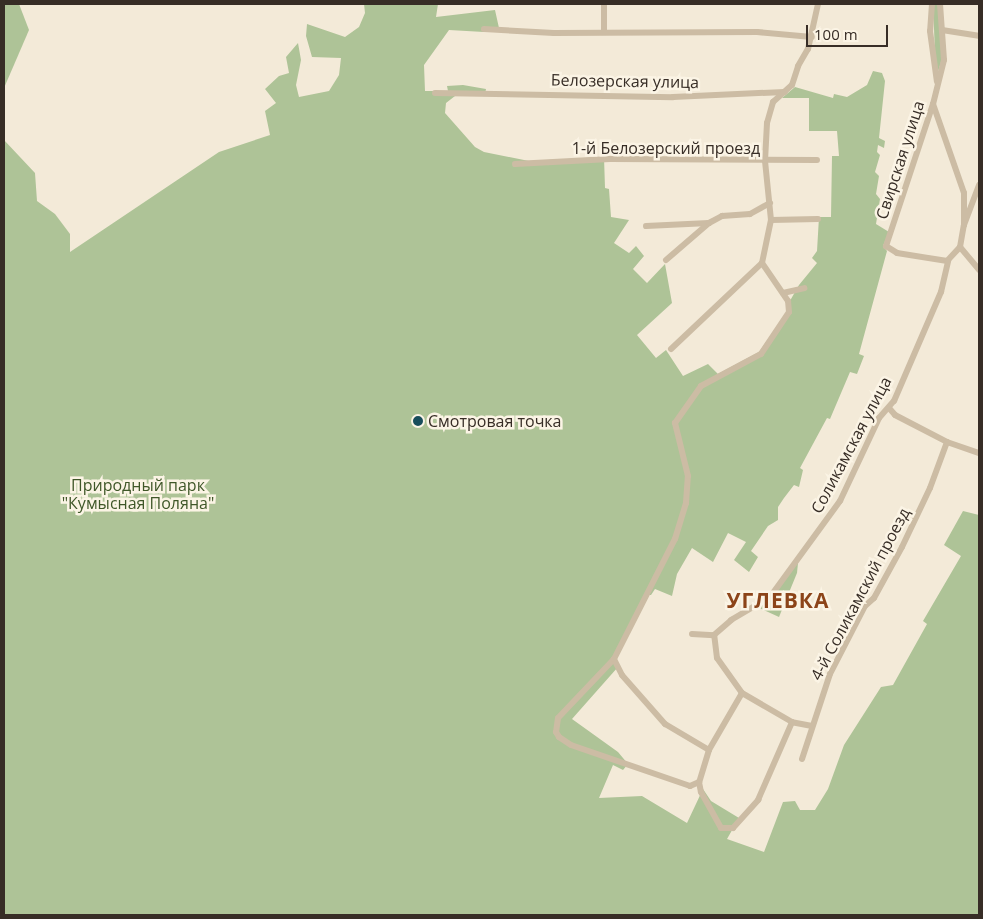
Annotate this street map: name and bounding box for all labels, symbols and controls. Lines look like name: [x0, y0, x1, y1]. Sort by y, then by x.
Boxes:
scale bar: [808, 15, 890, 47]
text: 100 m: [814, 24, 858, 44]
street label: Белозерская улица: [551, 70, 699, 92]
street label: Свирская улица: [872, 98, 928, 222]
street label: 1-й Белозерский проезд: [572, 138, 760, 158]
street label: Соликамская улица: [807, 373, 895, 517]
place label: Смотровая точка: [428, 411, 562, 431]
marker: Смотровая точка: [412, 415, 424, 427]
park label: Природный парк "Кумысная Поляна": [62, 475, 214, 513]
street label: 4-й Соликамский проезд: [806, 505, 914, 683]
district label: УГЛЕВКА: [726, 587, 830, 613]

